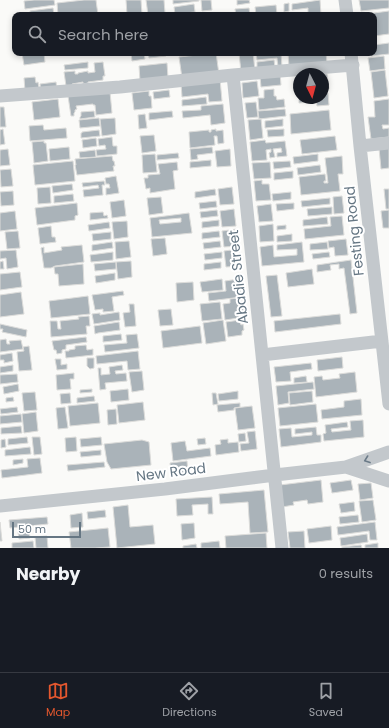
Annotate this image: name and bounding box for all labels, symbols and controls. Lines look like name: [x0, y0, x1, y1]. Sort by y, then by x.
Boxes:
search box: [12, 12, 377, 56]
icon: search: [26, 23, 48, 45]
text: Search here: [58, 24, 148, 45]
north arrow: [293, 68, 329, 104]
street label: Festing Road: [339, 185, 369, 277]
street label: Abadie Street: [223, 229, 253, 325]
one-way arrow: [364, 455, 371, 463]
street label: New Road: [135, 458, 207, 486]
scale bar: [12, 520, 81, 539]
text: 50 m: [18, 521, 46, 537]
text: Nearby: [16, 562, 80, 586]
text: 0 results: [319, 564, 373, 583]
tab: Map: [46, 680, 70, 721]
tab: Directions: [162, 680, 217, 721]
tab: Saved: [309, 680, 343, 721]

